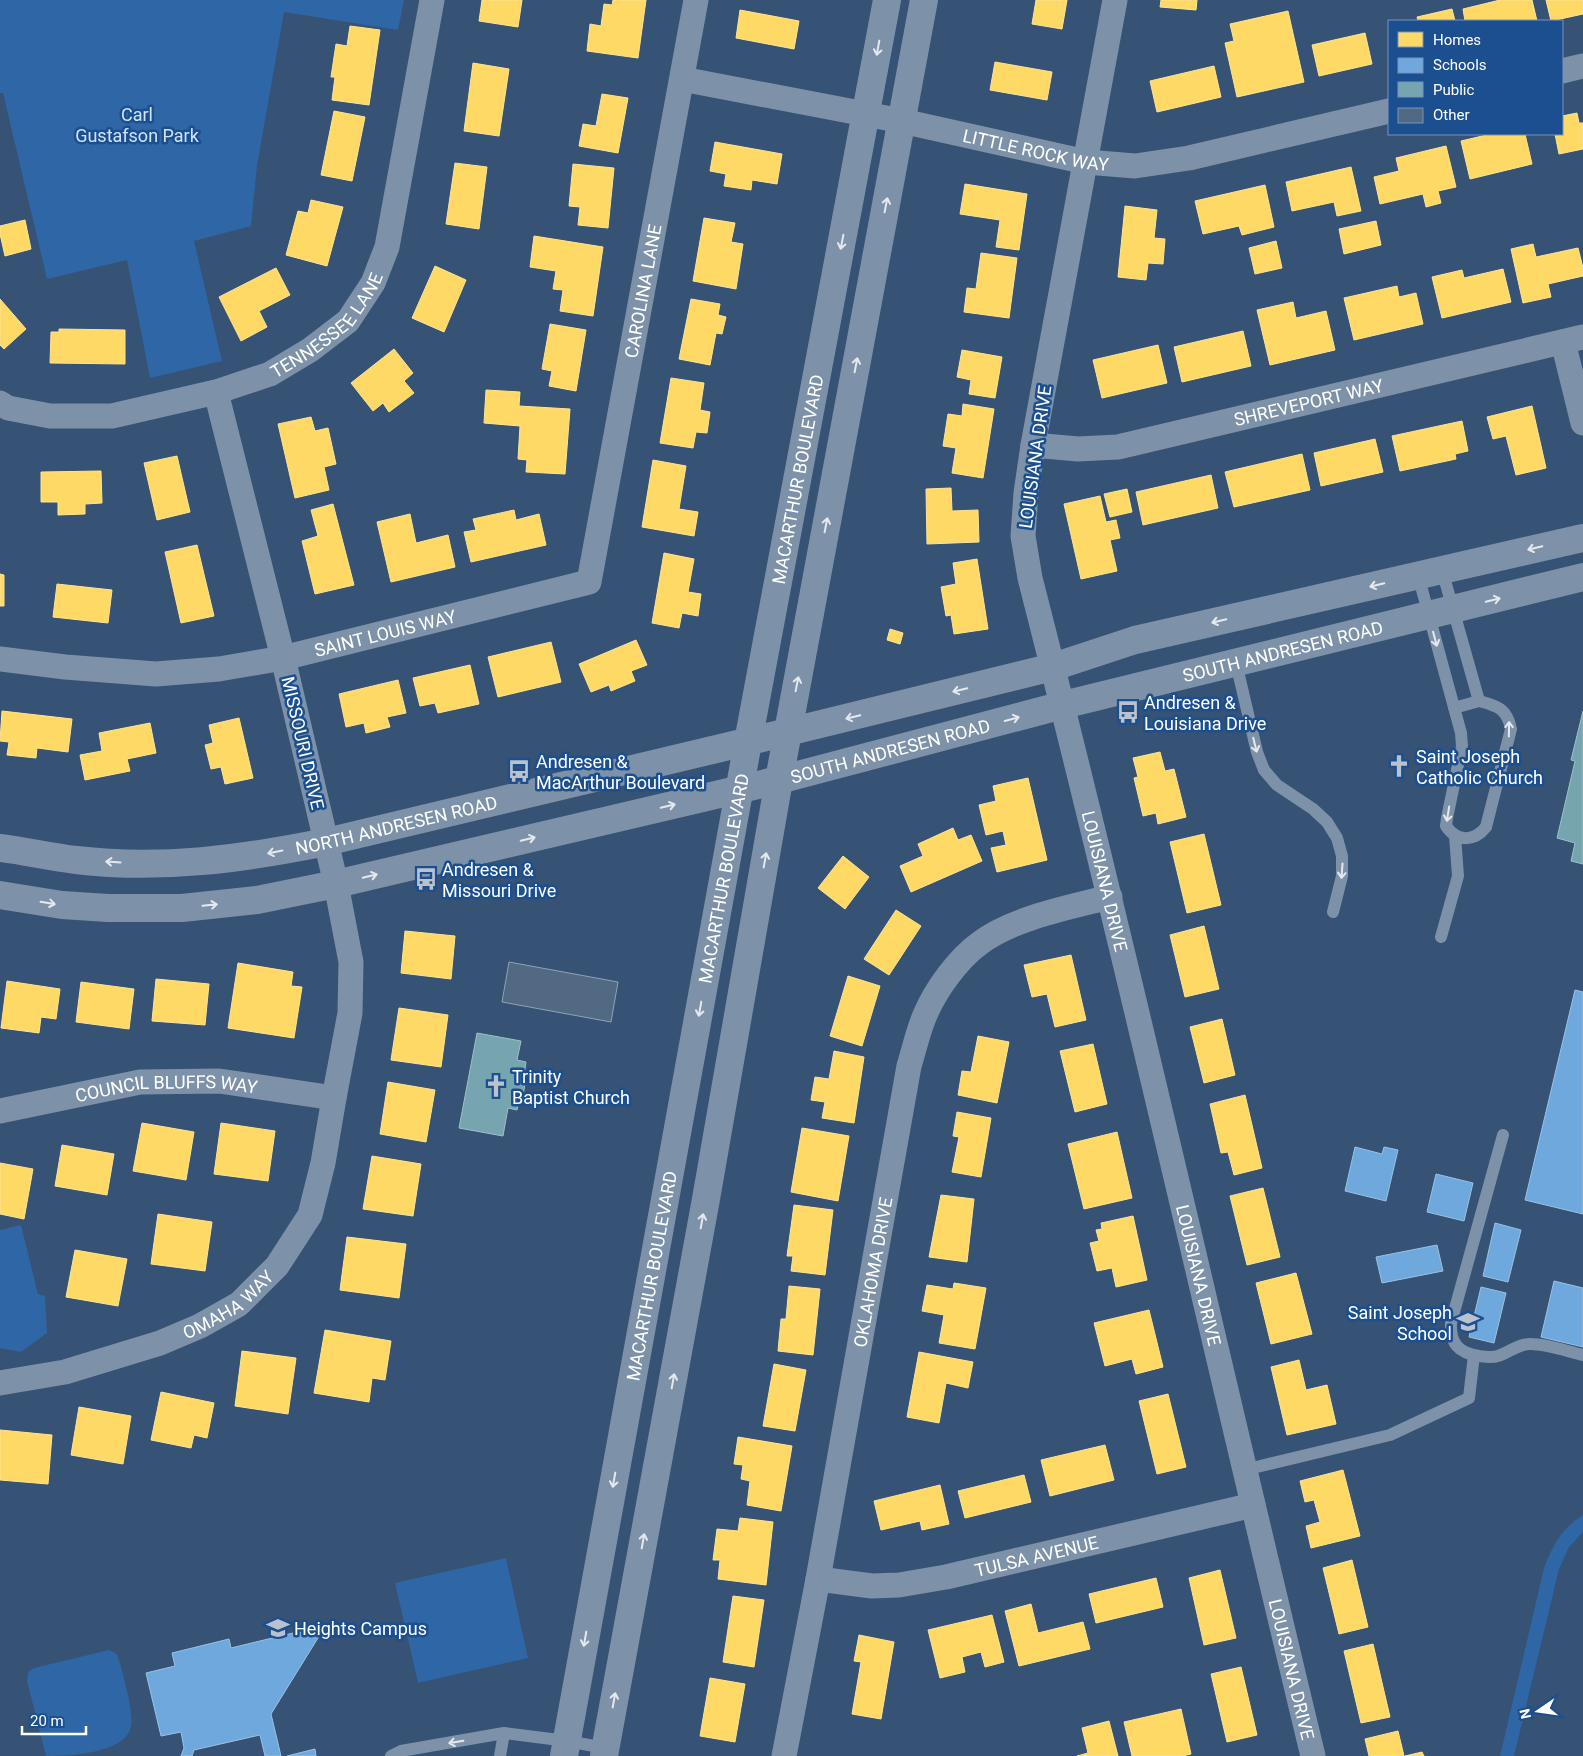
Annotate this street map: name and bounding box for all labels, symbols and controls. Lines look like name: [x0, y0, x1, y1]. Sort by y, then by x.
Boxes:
legend: [1388, 20, 1563, 135]
text: Homes: [1433, 31, 1481, 49]
one-way arrow: [873, 40, 883, 56]
text: Schools: [1433, 56, 1487, 74]
text: Public: [1433, 81, 1474, 99]
park label: Carl Gustafson Park: [75, 104, 200, 146]
text: Other: [1433, 106, 1470, 124]
street label: LITTLE ROCK WAY: [961, 124, 1110, 174]
one-way arrow: [881, 198, 891, 214]
street label: CAROLINA LANE: [620, 223, 665, 360]
one-way arrow: [837, 234, 846, 250]
street label: TENNESSEE LANE: [266, 270, 386, 382]
one-way arrow: [852, 357, 861, 373]
street label: MACARTHUR BOULEVARD: [767, 373, 827, 586]
street label: SHREVEPORT WAY: [1232, 374, 1386, 430]
street label: LOUISIANA DRIVE: [1015, 384, 1055, 530]
one-way arrow: [822, 517, 832, 533]
one-way arrow: [1528, 544, 1544, 553]
one-way arrow: [1370, 581, 1386, 590]
one-way arrow: [1484, 595, 1500, 604]
street label: SAINT LOUIS WAY: [312, 605, 458, 660]
street label: SOUTH ANDRESEN ROAD: [1180, 616, 1385, 686]
one-way arrow: [1211, 617, 1227, 626]
one-way arrow: [1431, 631, 1441, 647]
street label: MISSOURI DRIVE: [277, 674, 329, 812]
one-way arrow: [792, 677, 802, 693]
one-way arrow: [953, 686, 969, 695]
place label: Andresen & Louisiana Drive: [1144, 692, 1266, 734]
bus stop icon: Andresen & Louisiana Drive: [1115, 699, 1141, 725]
one-way arrow: [845, 712, 861, 722]
street label: SOUTH ANDRESEN ROAD: [788, 714, 992, 787]
one-way arrow: [1004, 714, 1020, 723]
one-way arrow: [1504, 721, 1514, 737]
one-way arrow: [1251, 736, 1260, 752]
place label: Saint Joseph Catholic Church: [1416, 746, 1543, 788]
place label: Andresen & MacArthur Boulevard: [536, 751, 705, 793]
church icon: Saint Joseph Catholic Church: [1386, 753, 1412, 779]
bus stop icon: Andresen & MacArthur Boulevard: [506, 758, 532, 784]
street label: MACARTHUR BOULEVARD: [694, 772, 753, 985]
street label: NORTH ANDRESEN ROAD: [294, 791, 499, 858]
one-way arrow: [659, 801, 675, 810]
one-way arrow: [1442, 806, 1452, 822]
street label: LOUISIANA DRIVE: [1078, 808, 1132, 954]
one-way arrow: [520, 834, 536, 843]
one-way arrow: [267, 848, 283, 857]
one-way arrow: [760, 852, 770, 868]
one-way arrow: [105, 858, 121, 867]
place label: Andresen & Missouri Drive: [442, 859, 556, 901]
one-way arrow: [1337, 863, 1346, 879]
bus stop icon: Andresen & Missouri Drive: [413, 866, 439, 892]
one-way arrow: [361, 871, 377, 880]
one-way arrow: [40, 898, 56, 908]
one-way arrow: [202, 900, 218, 910]
one-way arrow: [695, 1000, 705, 1016]
place label: Trinity Baptist Church: [512, 1066, 630, 1108]
street label: COUNCIL BLUFFS WAY: [73, 1070, 259, 1106]
church icon: Trinity Baptist Church: [483, 1073, 509, 1099]
street label: MACARTHUR BOULEVARD: [622, 1169, 680, 1382]
street label: OKLAHOMA DRIVE: [849, 1195, 896, 1349]
street label: LOUISIANA DRIVE: [1172, 1202, 1226, 1348]
one-way arrow: [698, 1213, 708, 1229]
street label: OMAHA WAY: [179, 1265, 278, 1343]
place label: Saint Joseph School: [1348, 1302, 1452, 1344]
school or university icon: Saint Joseph School: [1455, 1309, 1481, 1335]
one-way arrow: [668, 1373, 678, 1389]
one-way arrow: [609, 1471, 619, 1487]
street label: TULSA AVENUE: [972, 1531, 1100, 1580]
one-way arrow: [639, 1533, 649, 1549]
street label: LOUISIANA DRIVE: [1265, 1597, 1319, 1742]
school or university icon: Heights Campus: [265, 1615, 291, 1641]
place label: Heights Campus: [294, 1618, 427, 1639]
one-way arrow: [580, 1631, 590, 1647]
north arrow: [1513, 1686, 1563, 1736]
one-way arrow: [610, 1693, 619, 1709]
scale bar: [22, 1704, 86, 1736]
text: N: [1516, 1707, 1534, 1721]
text: 20 m: [30, 1712, 64, 1730]
one-way arrow: [448, 1737, 464, 1747]

